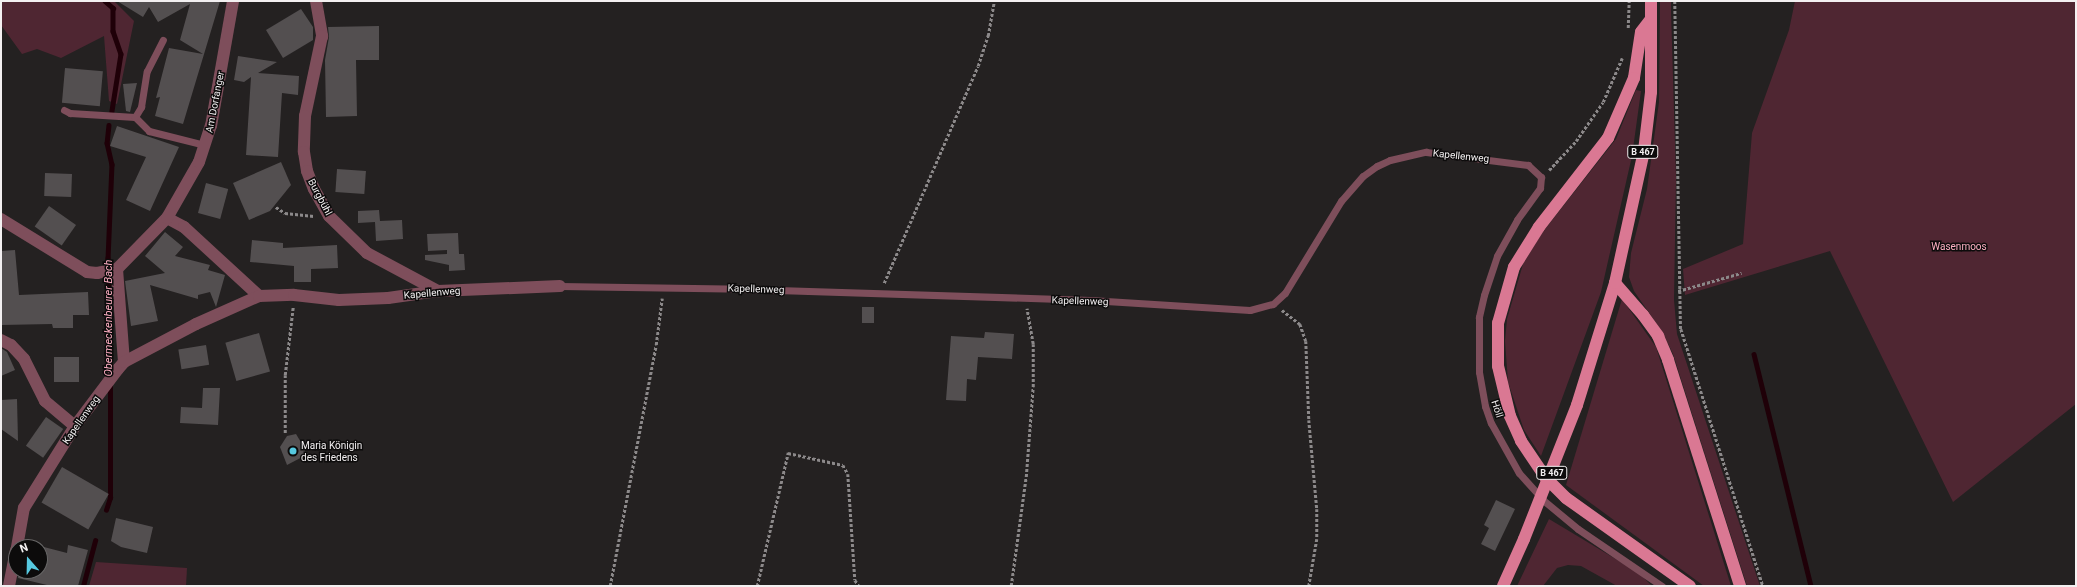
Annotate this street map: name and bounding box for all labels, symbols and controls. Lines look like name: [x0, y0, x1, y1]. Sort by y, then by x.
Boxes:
street label: Am Dorfanger: [203, 70, 227, 134]
road number: B 467: [1627, 145, 1659, 159]
street label: Kapellenweg: [1432, 147, 1490, 165]
street label: Burgbühl: [305, 177, 335, 217]
park label: Wasenmoos: [1931, 241, 1987, 253]
water label: Obermeckenbeurer Bach: [102, 260, 116, 376]
street label: Kapellenweg: [727, 282, 785, 296]
street label: Kapellenweg: [403, 285, 461, 301]
street label: Kapellenweg: [1051, 294, 1109, 308]
street label: Kapellenweg: [60, 393, 102, 447]
street label: Höll: [1489, 399, 1505, 419]
place label: Maria Königin des Friedens: [301, 439, 362, 462]
marker: Maria Königin des Friedens: [288, 446, 298, 456]
road number: B 467: [1536, 466, 1568, 480]
north arrow: [8, 539, 48, 579]
text: N: [18, 541, 30, 556]

